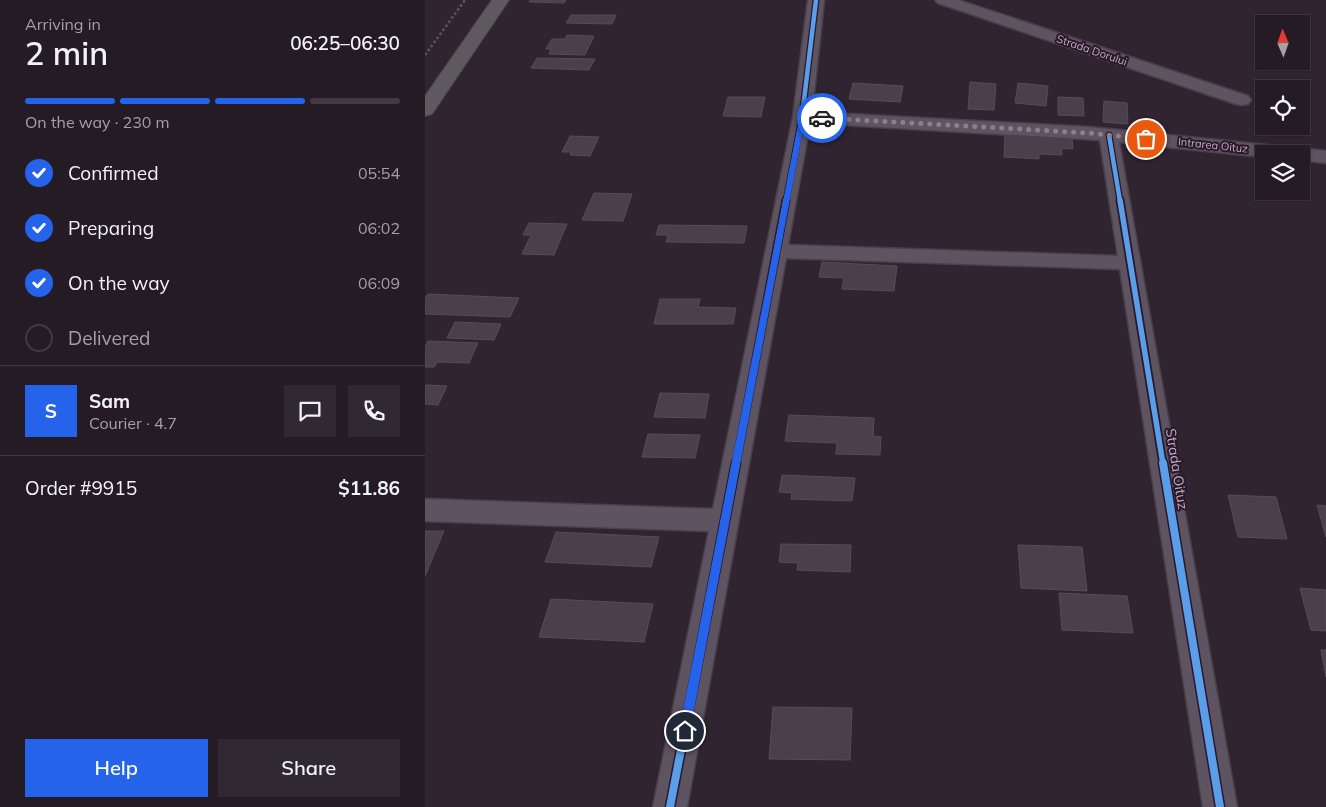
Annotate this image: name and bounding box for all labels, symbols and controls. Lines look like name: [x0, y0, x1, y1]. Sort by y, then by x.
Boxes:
text: Arriving in: [25, 14, 101, 34]
north arrow: [1255, 15, 1310, 70]
map controls: [1255, 15, 1310, 200]
text: 06:25–06:30: [290, 31, 400, 55]
street label: Strada Dorului: [1055, 31, 1129, 69]
text: 2 min: [25, 33, 108, 73]
button: locate: [1255, 80, 1310, 135]
courier: [797, 93, 847, 143]
icon: car: [808, 104, 836, 132]
text: On the way · 230 m: [25, 112, 170, 132]
pin: [1125, 118, 1167, 160]
icon: bag: [1132, 125, 1160, 153]
street label: Intrarea Oituz: [1177, 134, 1249, 156]
button: layers: [1255, 145, 1310, 200]
icon: check: [25, 159, 53, 187]
text: Confirmed: [68, 161, 159, 185]
text: 05:54: [358, 163, 400, 183]
icon: check: [25, 214, 53, 242]
text: Preparing: [68, 216, 154, 240]
text: 06:02: [358, 218, 400, 238]
icon: check: [25, 269, 53, 297]
text: On the way: [68, 271, 170, 295]
text: 06:09: [358, 273, 400, 293]
text: Delivered: [68, 326, 150, 350]
button: chat: [284, 385, 336, 437]
button: phone: [348, 385, 400, 437]
text: Sam: [89, 389, 130, 413]
text: S: [45, 399, 57, 423]
text: Courier · 4.7: [89, 413, 177, 433]
street label: Strada Oituz: [1162, 427, 1192, 511]
text: Order #9915: [25, 476, 137, 500]
text: $11.86: [338, 476, 400, 500]
pin: [664, 710, 706, 752]
icon: home: [671, 717, 699, 745]
button: Help: [25, 739, 208, 797]
button: Share: [218, 739, 400, 797]

